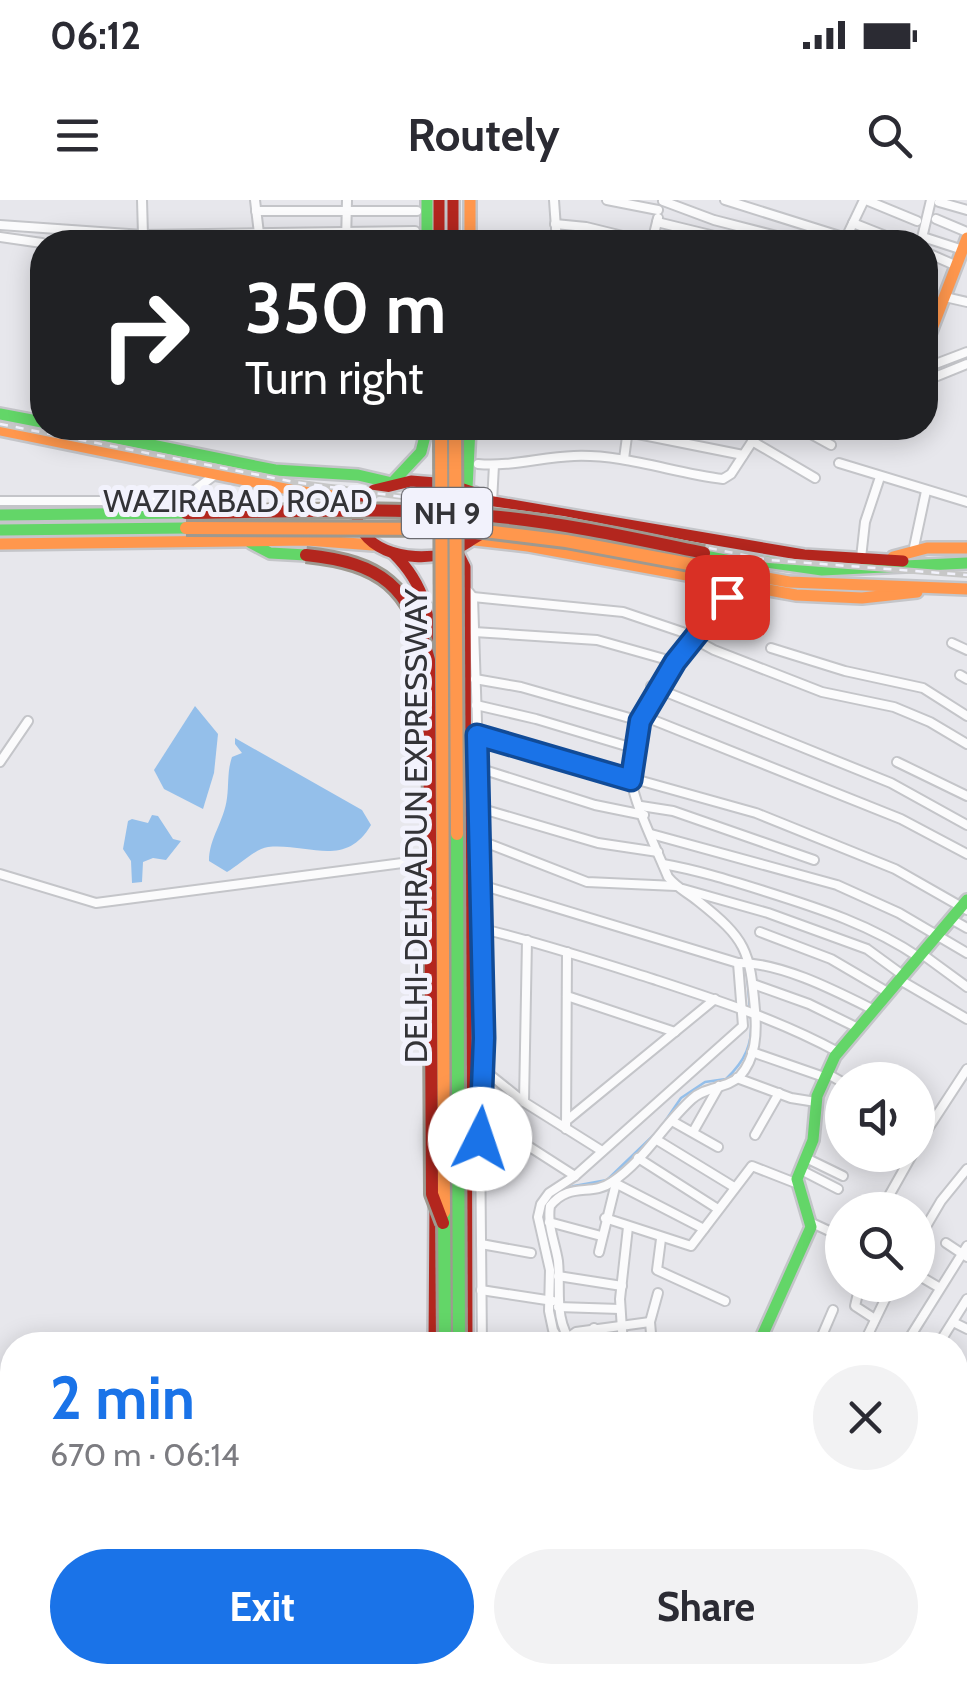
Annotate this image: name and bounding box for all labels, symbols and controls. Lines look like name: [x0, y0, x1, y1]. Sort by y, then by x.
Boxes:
text: 06:12: [50, 12, 141, 59]
icon: menu: [50, 108, 105, 163]
text: Routely: [407, 108, 560, 162]
icon: search: [862, 108, 917, 163]
text: 350 m: [245, 265, 446, 351]
icon: right: [80, 270, 210, 400]
text: Turn right: [245, 351, 424, 405]
street label: WAZIRABAD ROAD: [103, 481, 373, 520]
road number: NH 9: [402, 488, 492, 538]
pin: [685, 555, 770, 640]
icon: arrive: [700, 570, 755, 625]
street label: DELHI-DEHRADUN EXPRESSWAY: [396, 588, 435, 1063]
map controls: [825, 1062, 935, 1302]
button: sound: [825, 1062, 935, 1172]
position arrow: [428, 1087, 532, 1191]
button: search: [825, 1192, 935, 1302]
text: 2 min: [50, 1361, 195, 1434]
button: close: [813, 1365, 918, 1470]
text: 670 m · 06:14: [50, 1435, 239, 1474]
button: Exit: [50, 1549, 474, 1664]
button: Share: [494, 1549, 918, 1664]

